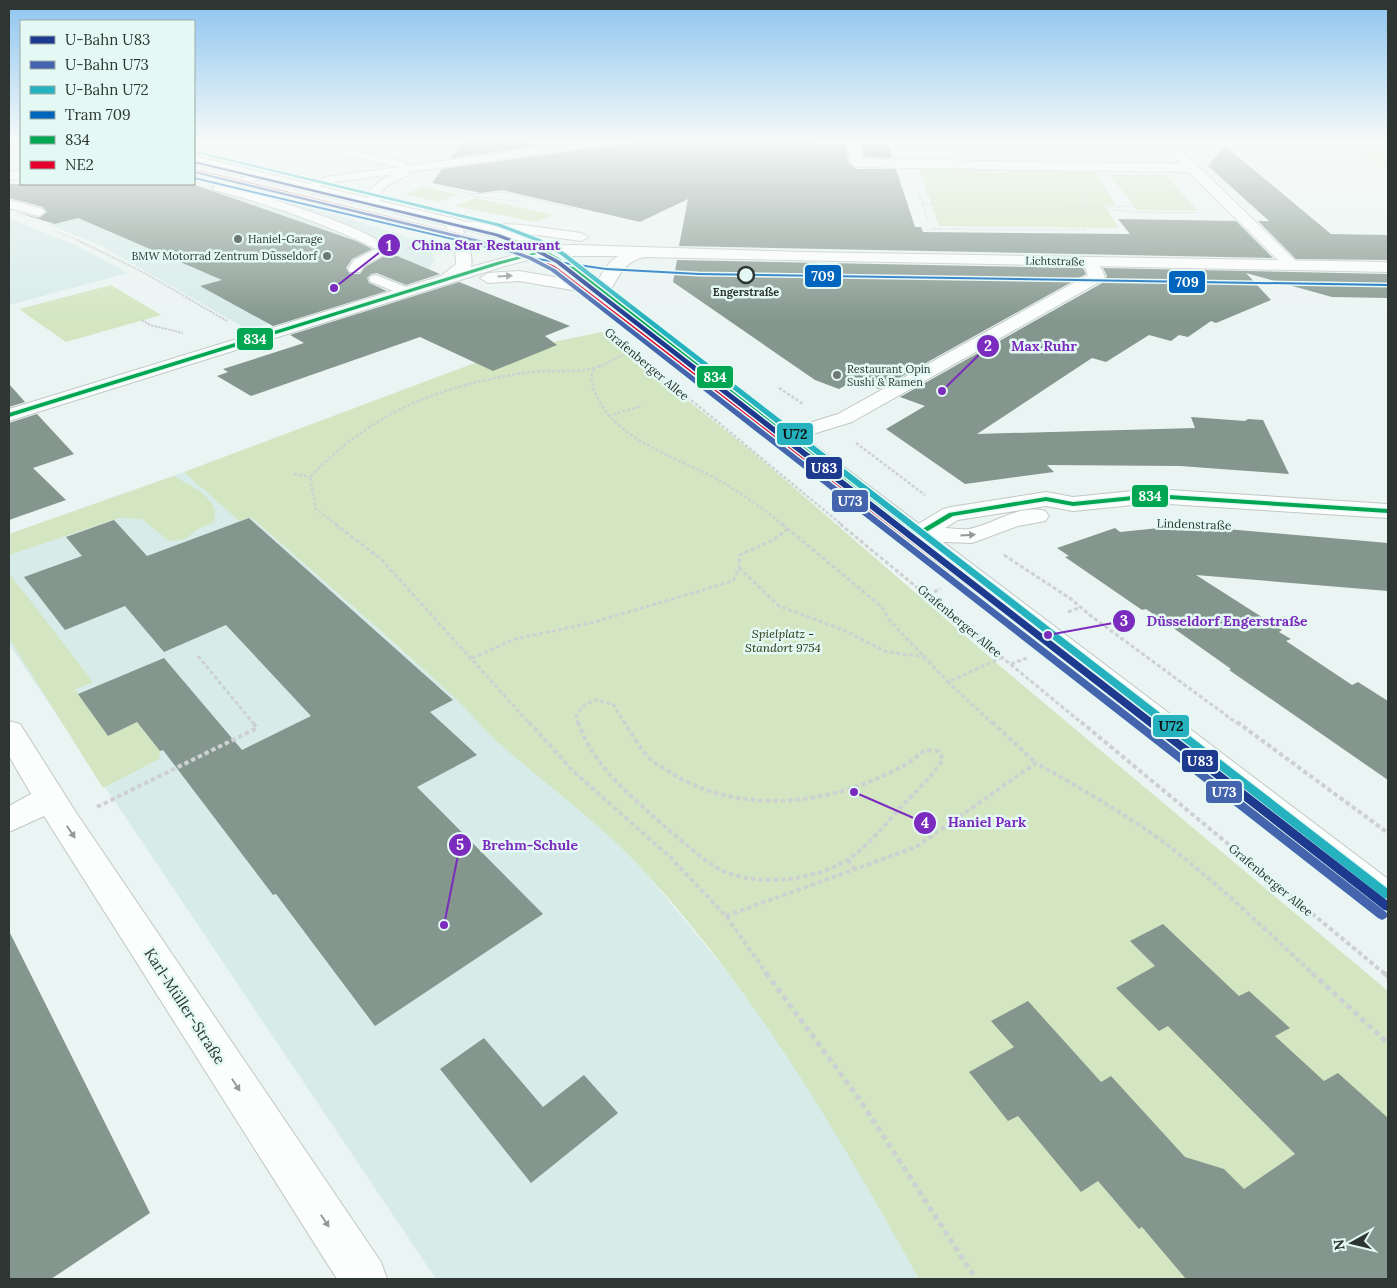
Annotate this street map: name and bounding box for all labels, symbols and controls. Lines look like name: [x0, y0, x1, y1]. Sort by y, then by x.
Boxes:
legend: [20, 20, 195, 185]
text: U-Bahn U83: [65, 30, 150, 49]
text: U-Bahn U73: [65, 55, 149, 74]
text: U-Bahn U72: [65, 80, 149, 99]
text: Tram 709: [65, 105, 131, 124]
text: 834: [65, 130, 90, 149]
text: NE2: [65, 155, 94, 174]
callout: China Star Restaurant: [377, 231, 570, 260]
place label: Haniel-Garage: [248, 232, 323, 246]
marker: Haniel-Garage: [232, 233, 244, 245]
text: 1: [386, 236, 392, 255]
text: China Star Restaurant: [412, 236, 561, 254]
place label: BMW Motorrad Zentrum Düsseldorf: [132, 249, 318, 263]
marker: BMW Motorrad Zentrum Düsseldorf: [321, 250, 333, 262]
street label: Lichtstraße: [1025, 253, 1085, 269]
line badge: 709: [804, 264, 842, 288]
marker: Engerstraße: [737, 266, 755, 284]
text: 709: [811, 267, 835, 285]
line badge: 709: [1168, 270, 1206, 294]
one-way arrow: [497, 272, 513, 280]
text: 709: [1175, 273, 1199, 291]
place label: Engerstraße: [713, 285, 779, 299]
street label: Grafenberger Allee: [602, 324, 693, 404]
line badge: 834: [236, 327, 274, 351]
text: 834: [243, 330, 267, 348]
callout: Max Ruhr: [976, 331, 1087, 360]
text: 2: [984, 336, 992, 355]
text: Max Ruhr: [1011, 337, 1077, 355]
place label: Restaurant Opin Sushi & Ramen: [847, 362, 931, 389]
line badge: 834: [696, 365, 734, 389]
text: 834: [703, 368, 727, 386]
marker: Restaurant Opin Sushi & Ramen: [831, 369, 843, 381]
line badge: U72: [776, 422, 814, 446]
text: U72: [783, 425, 807, 443]
line badge: U83: [805, 456, 843, 480]
text: U83: [811, 459, 837, 477]
line badge: 834: [1131, 484, 1169, 508]
text: 834: [1138, 487, 1162, 505]
line badge: U73: [831, 489, 869, 513]
text: U73: [837, 492, 863, 510]
street label: Lindenstraße: [1156, 515, 1232, 533]
one-way arrow: [960, 530, 976, 538]
street label: Grafenberger Allee: [915, 581, 1006, 661]
callout: Düsseldorf Engerstraße: [1112, 606, 1318, 635]
text: 3: [1120, 611, 1128, 630]
text: Düsseldorf Engerstraße: [1147, 612, 1308, 630]
park label: Spielplatz - Standort 9754: [745, 626, 821, 655]
line badge: U72: [1152, 714, 1190, 738]
text: U72: [1159, 717, 1183, 735]
line badge: U83: [1181, 749, 1219, 773]
text: U83: [1187, 752, 1213, 770]
line badge: U73: [1205, 780, 1243, 804]
text: U73: [1211, 783, 1237, 801]
callout: Haniel Park: [913, 808, 1036, 837]
text: 4: [921, 813, 929, 832]
text: Haniel Park: [948, 813, 1027, 831]
one-way arrow: [66, 825, 76, 839]
callout: Brehm-Schule: [447, 831, 588, 860]
text: 5: [456, 835, 464, 854]
text: Brehm-Schule: [482, 836, 578, 854]
street label: Grafenberger Allee: [1226, 840, 1317, 920]
street label: Karl-Müller-Straße: [140, 944, 230, 1068]
one-way arrow: [232, 1078, 241, 1092]
one-way arrow: [321, 1214, 330, 1228]
north arrow: [1327, 1218, 1377, 1268]
text: N: [1329, 1238, 1349, 1251]

